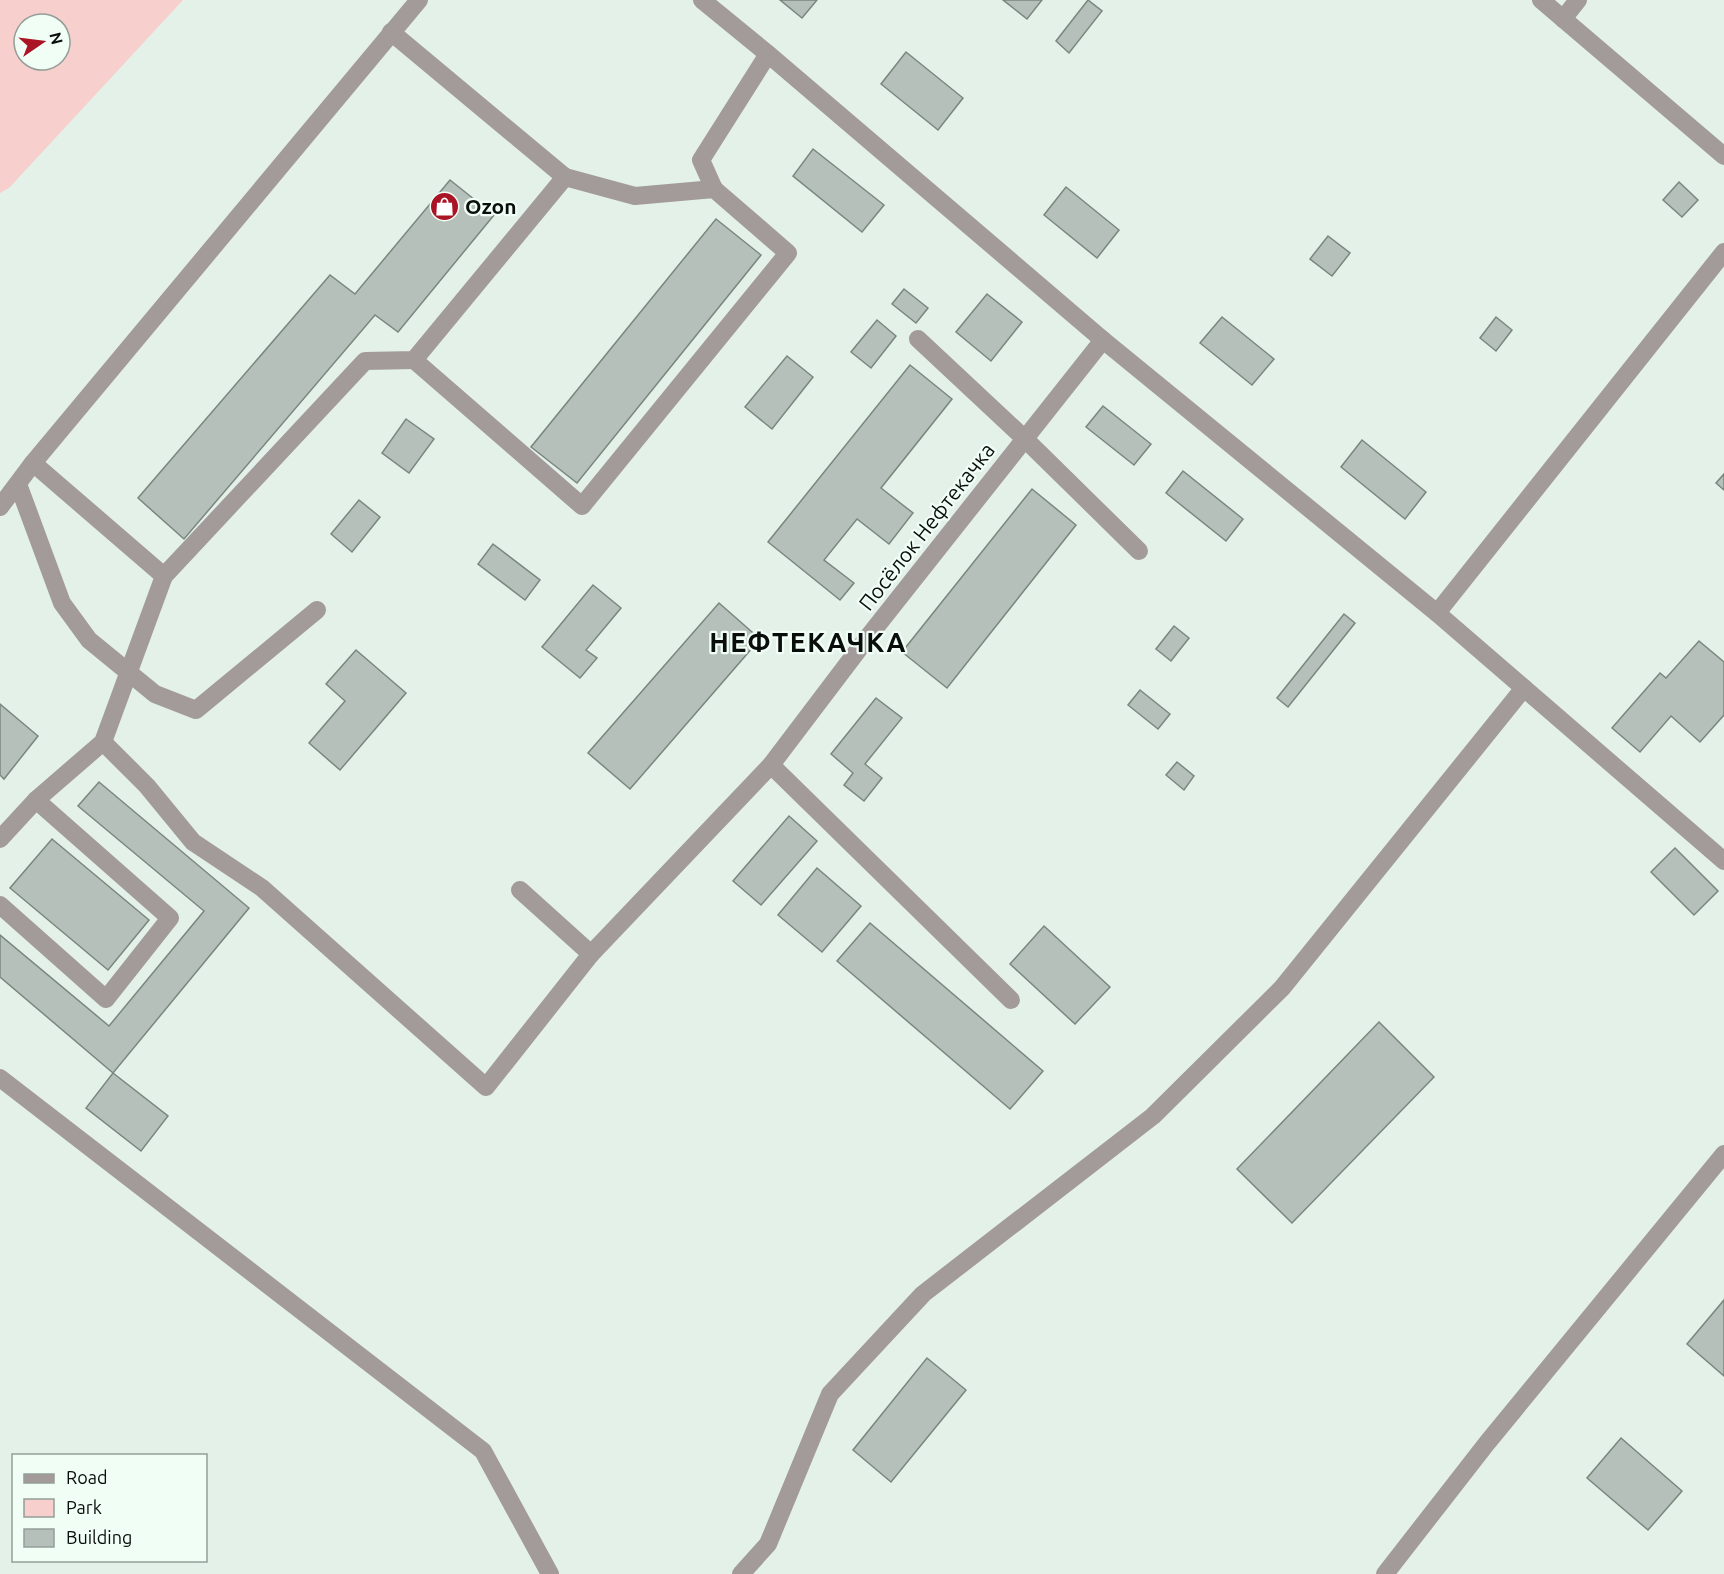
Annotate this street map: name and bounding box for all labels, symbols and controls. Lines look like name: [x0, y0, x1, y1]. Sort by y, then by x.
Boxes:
north arrow: [12, 12, 72, 72]
text: N: [46, 30, 67, 46]
shop icon: Ozon: [428, 191, 460, 223]
place label: Ozon: [465, 194, 516, 218]
street label: Посёлок Нефтекачка: [853, 438, 999, 615]
district label: НЕФТЕКАЧКА: [709, 627, 907, 657]
legend: [12, 1454, 207, 1562]
text: Road: [66, 1467, 108, 1487]
text: Park: [66, 1497, 102, 1517]
text: Building: [66, 1527, 132, 1547]

